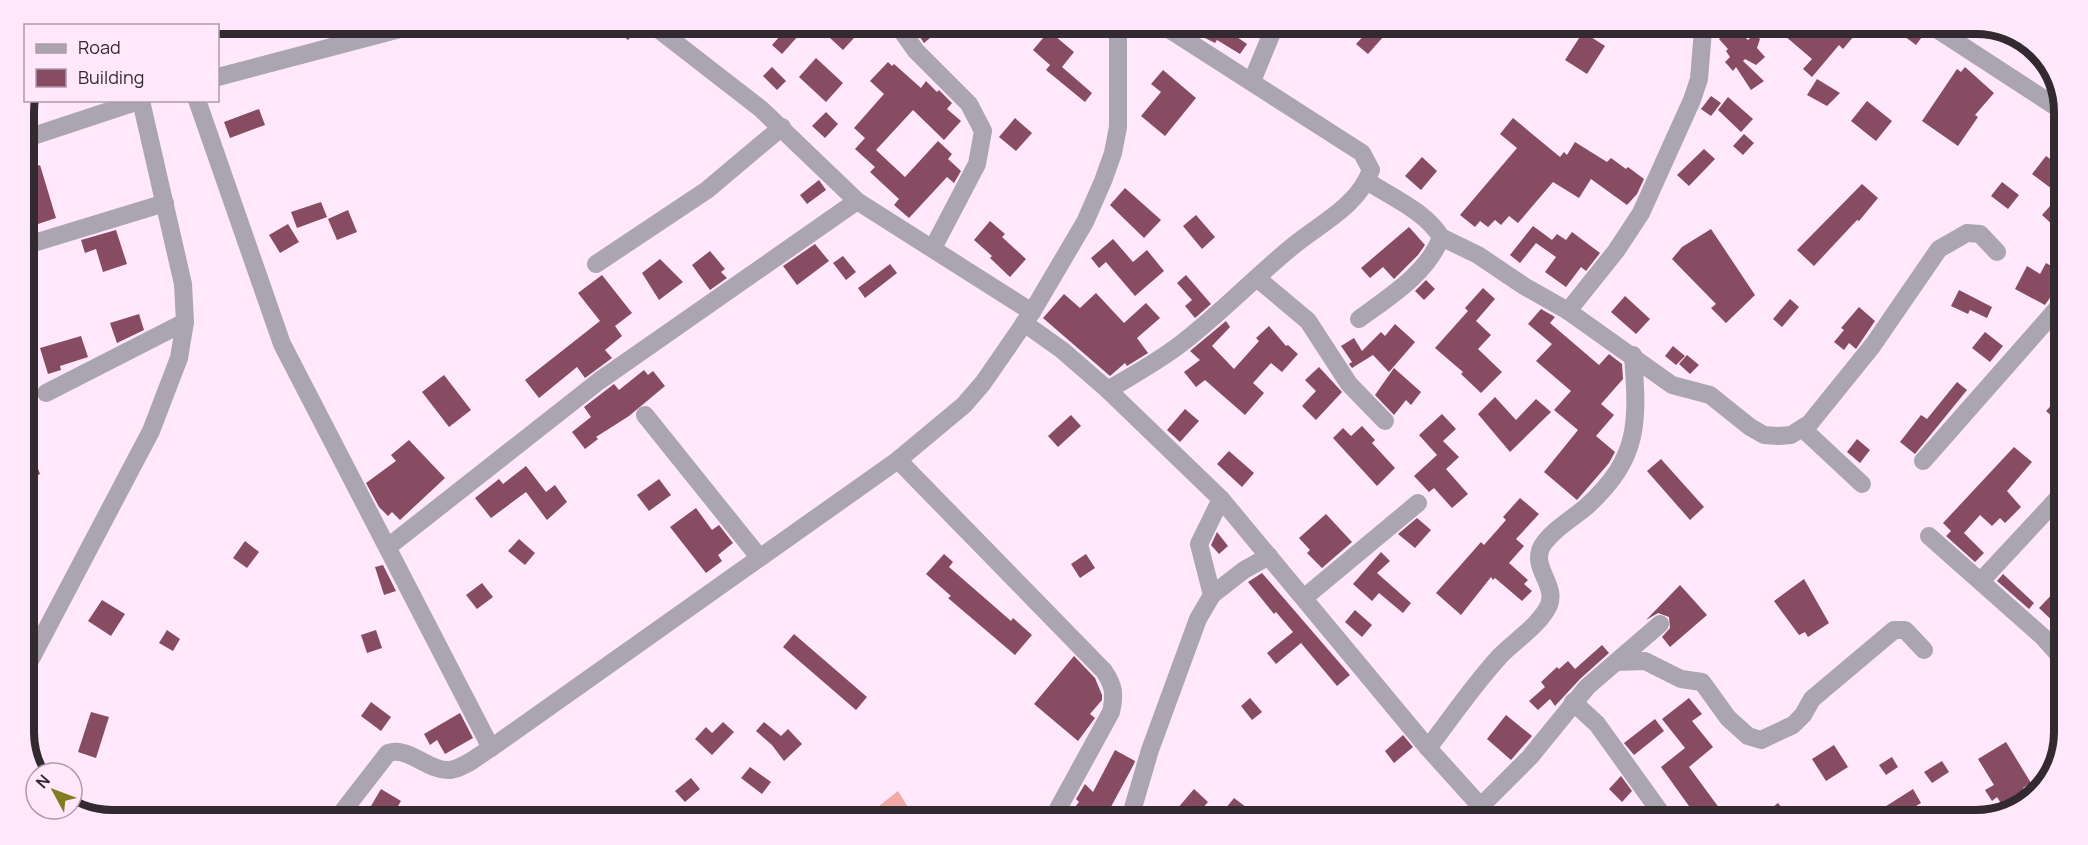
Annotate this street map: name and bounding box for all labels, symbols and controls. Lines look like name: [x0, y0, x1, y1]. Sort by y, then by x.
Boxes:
legend: [24, 24, 219, 102]
text: Road: [78, 35, 121, 59]
text: Building: [78, 65, 144, 89]
north arrow: [24, 761, 84, 821]
text: N: [31, 770, 55, 793]

